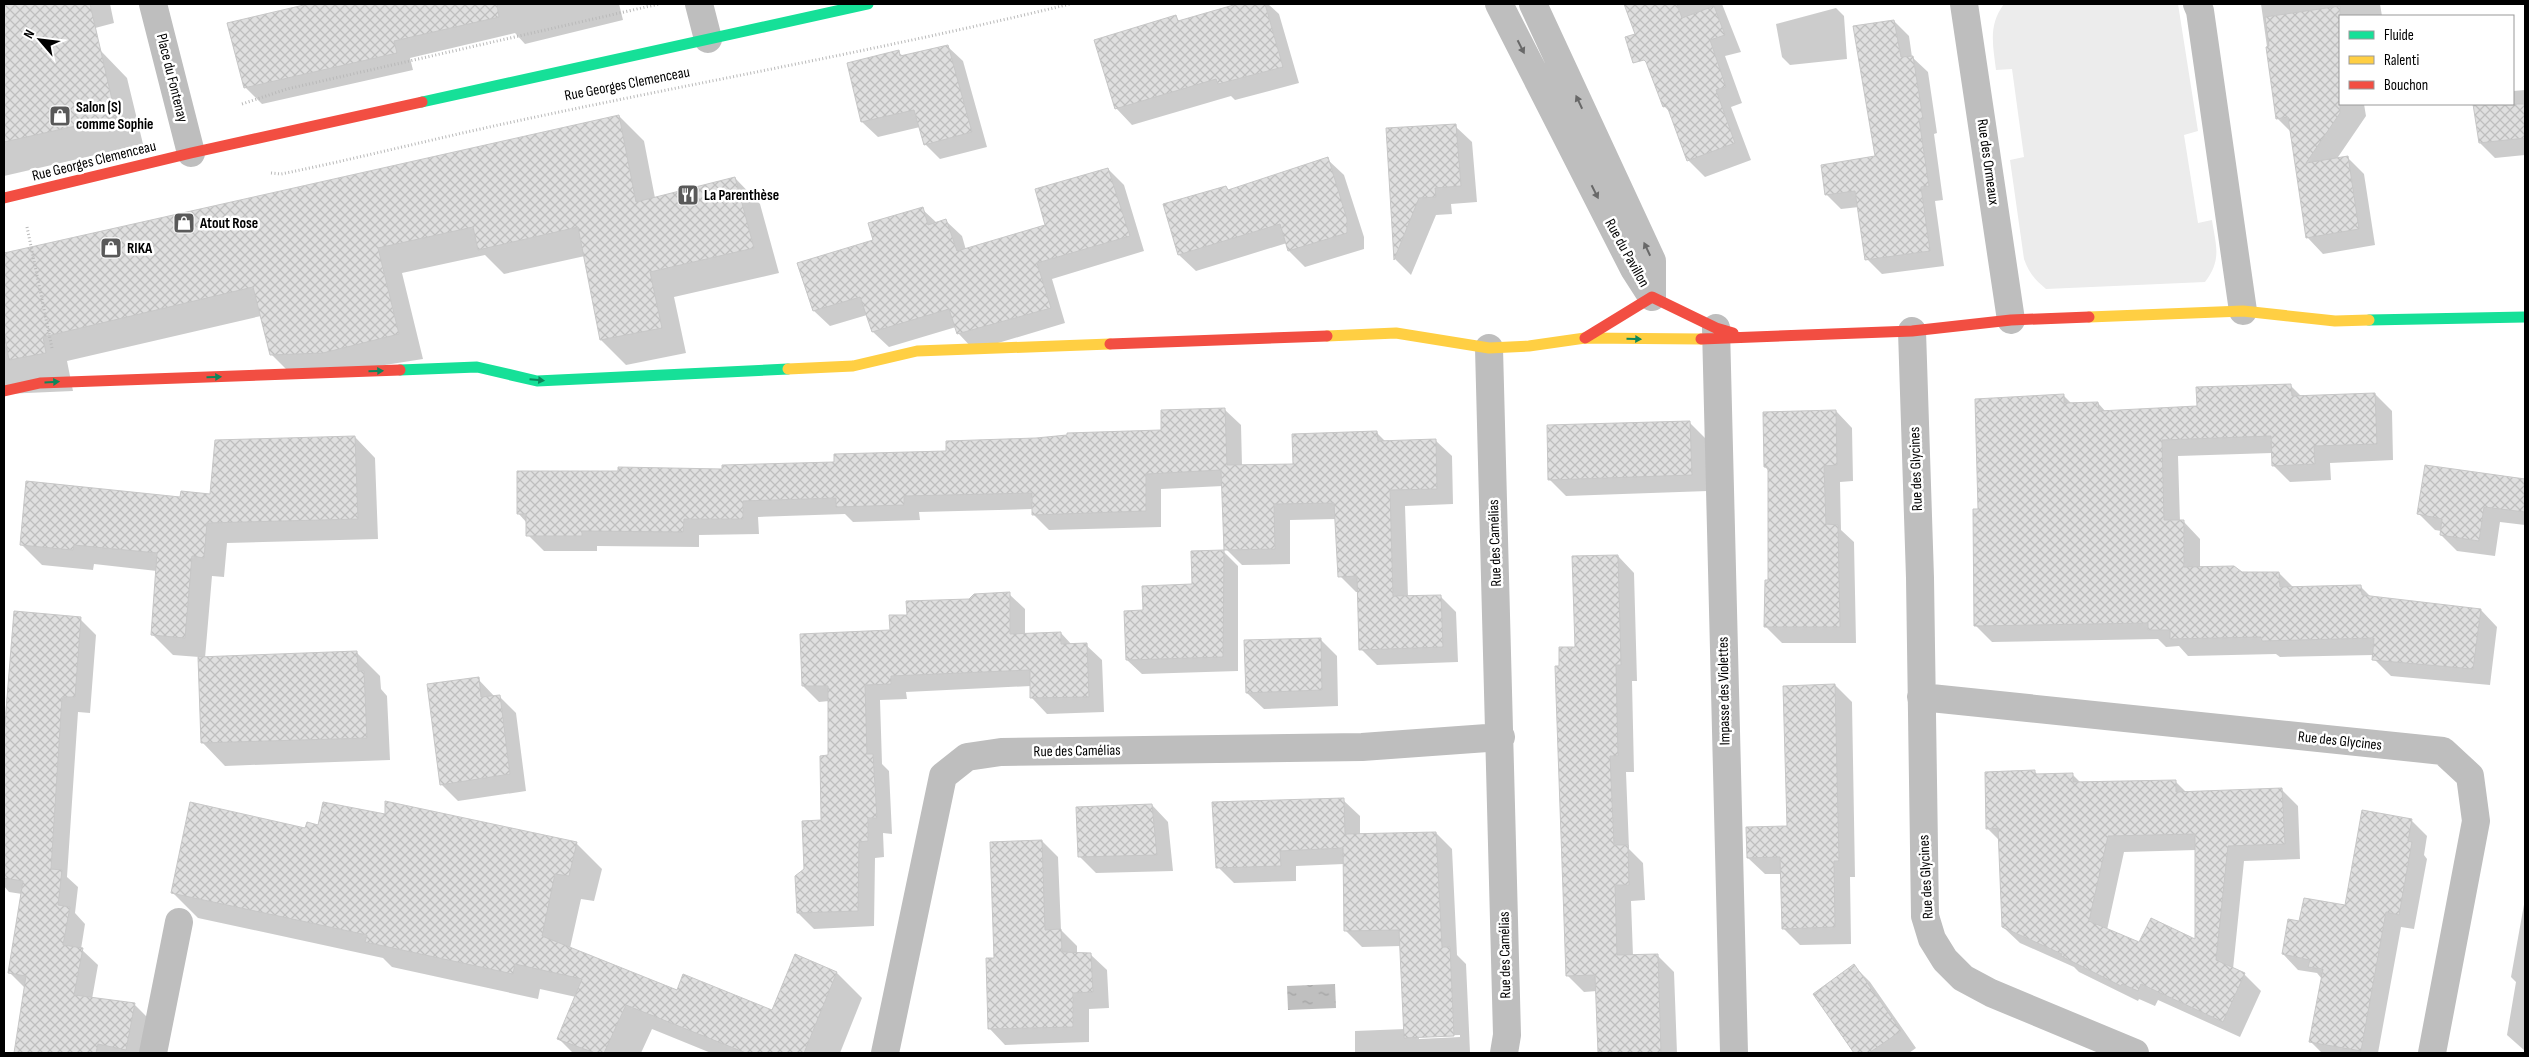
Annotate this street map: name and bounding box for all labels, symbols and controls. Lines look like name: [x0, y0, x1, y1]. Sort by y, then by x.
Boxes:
north arrow: [15, 15, 65, 65]
legend: [2339, 15, 2514, 105]
text: Fluide: [2384, 26, 2414, 45]
text: N: [20, 27, 38, 41]
street label: Place du Fontenay: [152, 32, 192, 125]
one-way arrow: [1517, 40, 1525, 54]
text: Ralenti: [2384, 51, 2419, 70]
street label: Rue Georges Clemenceau: [563, 63, 691, 105]
text: Bouchon: [2384, 76, 2428, 95]
one-way arrow: [1574, 95, 1582, 109]
place label: Salon (S) comme Sophie: [76, 98, 153, 134]
shop icon: Salon (S) comme Sophie: [48, 104, 72, 128]
street label: Rue des Ormeaux: [1973, 118, 2003, 207]
street label: Rue Georges Clemenceau: [30, 136, 158, 186]
restaurant icon: La Parenthèse: [676, 183, 700, 207]
one-way arrow: [1591, 185, 1599, 199]
place label: La Parenthèse: [704, 186, 779, 205]
shop icon: Atout Rose: [172, 211, 196, 235]
place label: Atout Rose: [199, 214, 258, 233]
street label: Rue du Pavillon: [1600, 216, 1654, 290]
shop icon: RIKA: [99, 236, 123, 260]
place label: RIKA: [127, 239, 153, 258]
one-way arrow: [1642, 242, 1650, 256]
one-way arrow: [1626, 335, 1642, 343]
one-way arrow: [369, 367, 385, 375]
one-way arrow: [206, 373, 222, 381]
one-way arrow: [530, 376, 546, 384]
one-way arrow: [44, 378, 60, 386]
street label: Rue des Glycines: [1905, 427, 1927, 511]
street label: Rue des Camélias: [1484, 499, 1506, 587]
street label: Impasse des Violettes: [1714, 636, 1734, 746]
street label: Rue des Glycines: [2297, 727, 2383, 755]
street label: Rue des Camélias: [1033, 741, 1121, 761]
street label: Rue des Glycines: [1914, 834, 1938, 920]
street label: Rue des Camélias: [1495, 911, 1515, 999]

